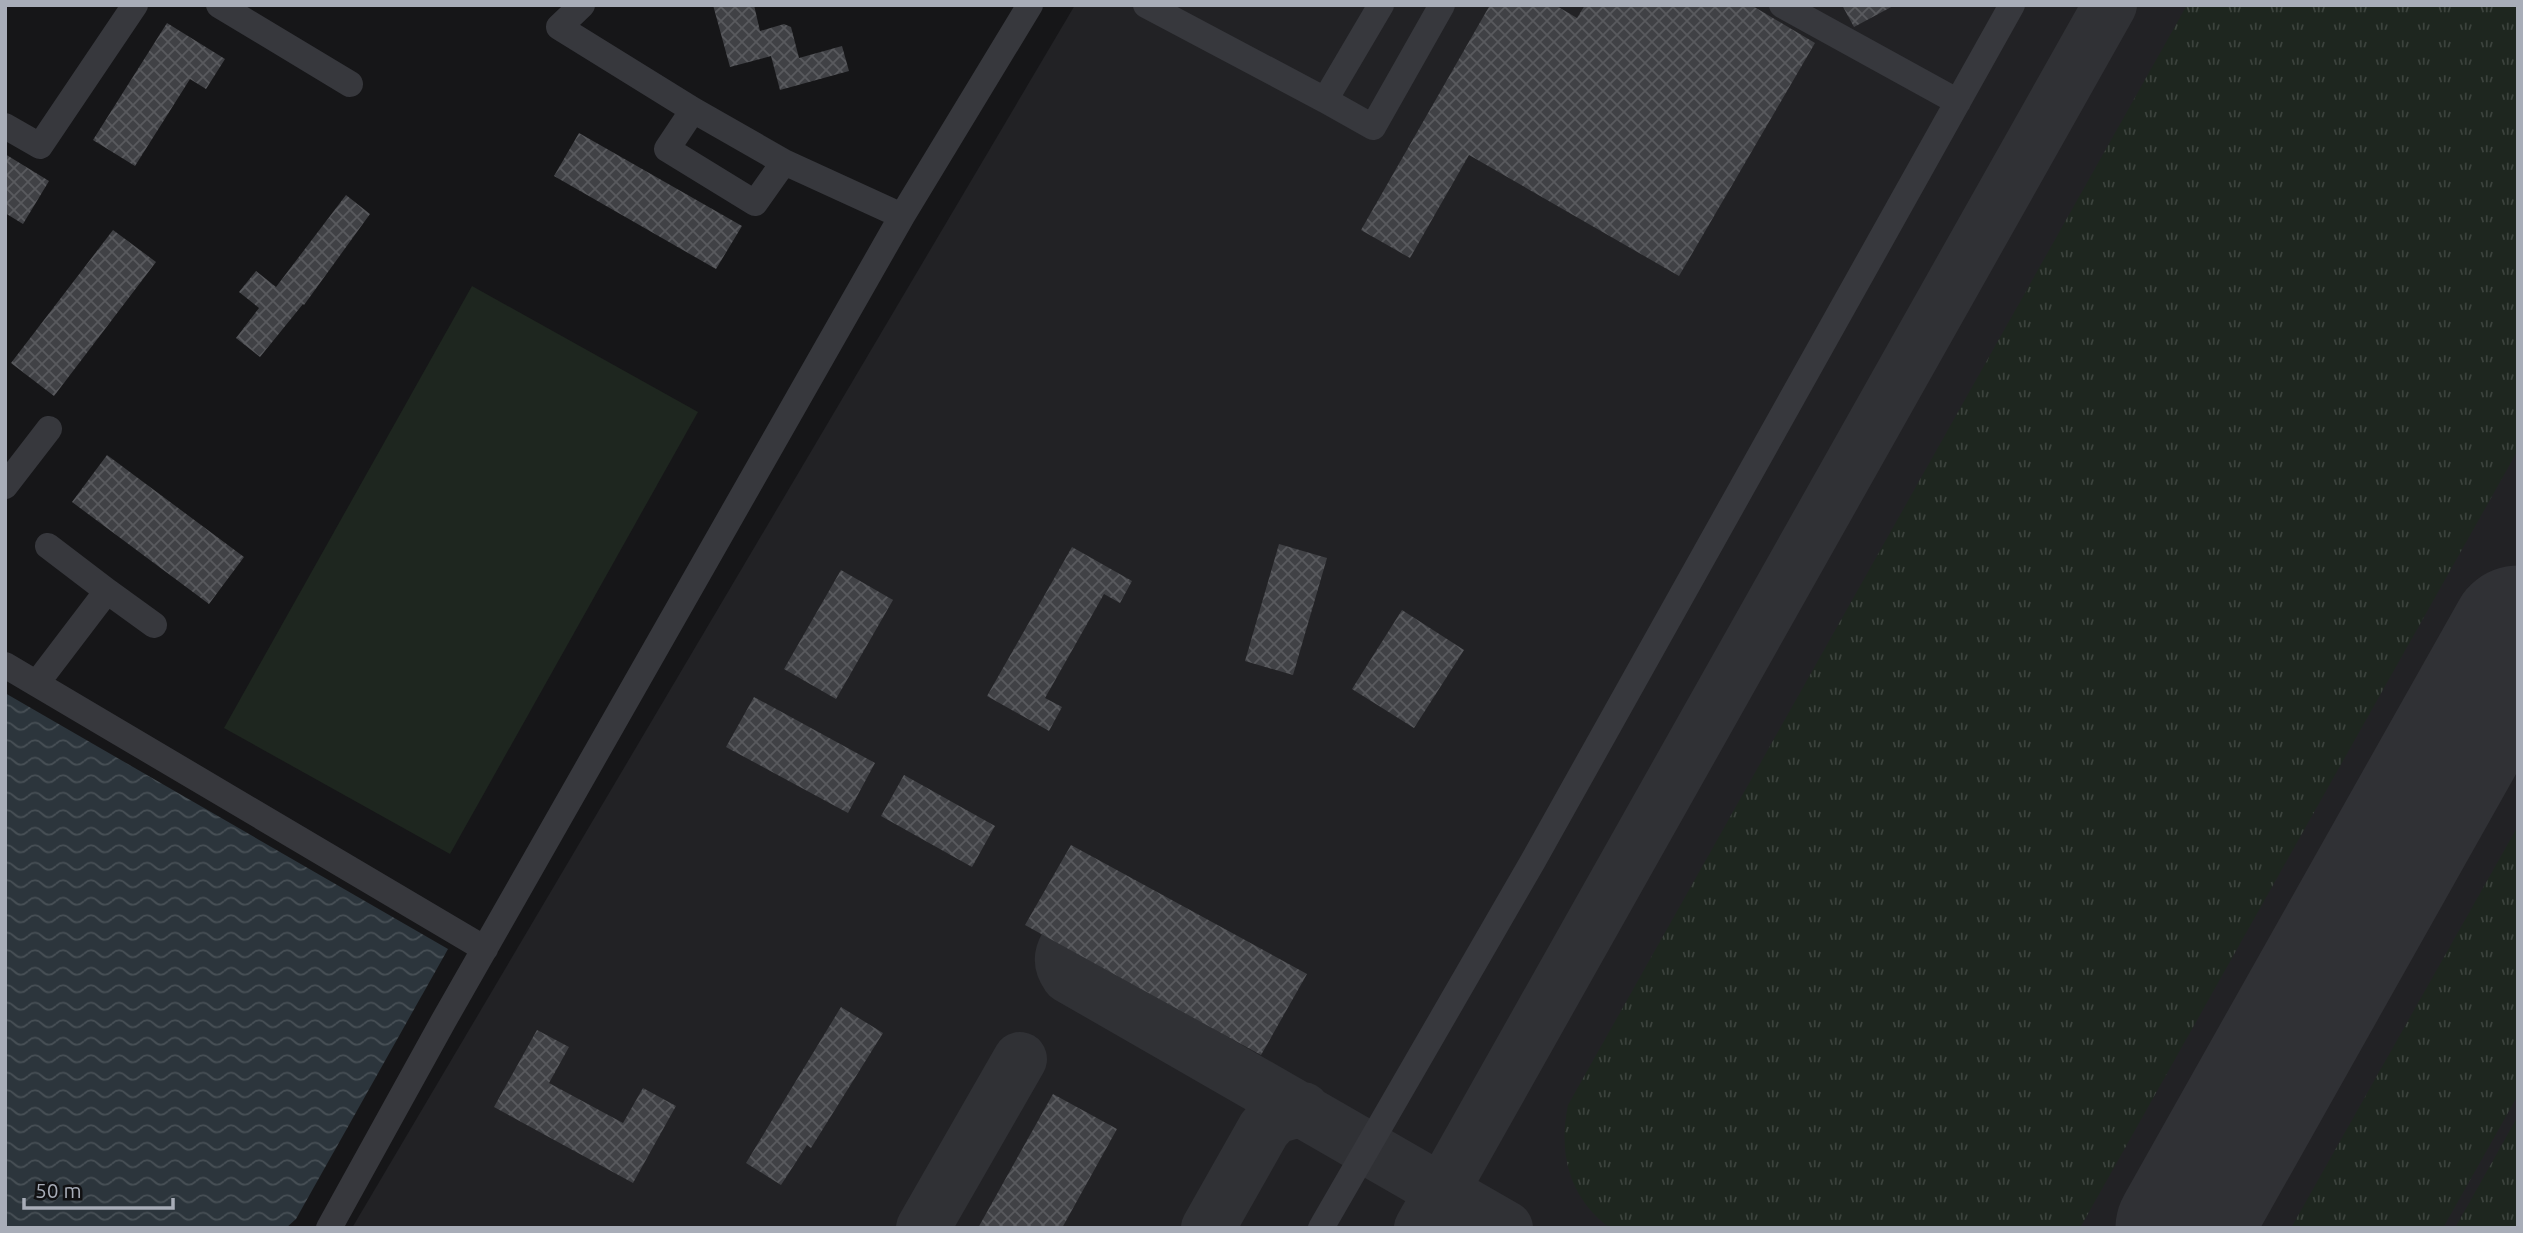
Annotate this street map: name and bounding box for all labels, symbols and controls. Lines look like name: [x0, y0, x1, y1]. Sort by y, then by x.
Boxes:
scale bar: [24, 1166, 173, 1210]
text: 50 m: [35, 1178, 82, 1202]

